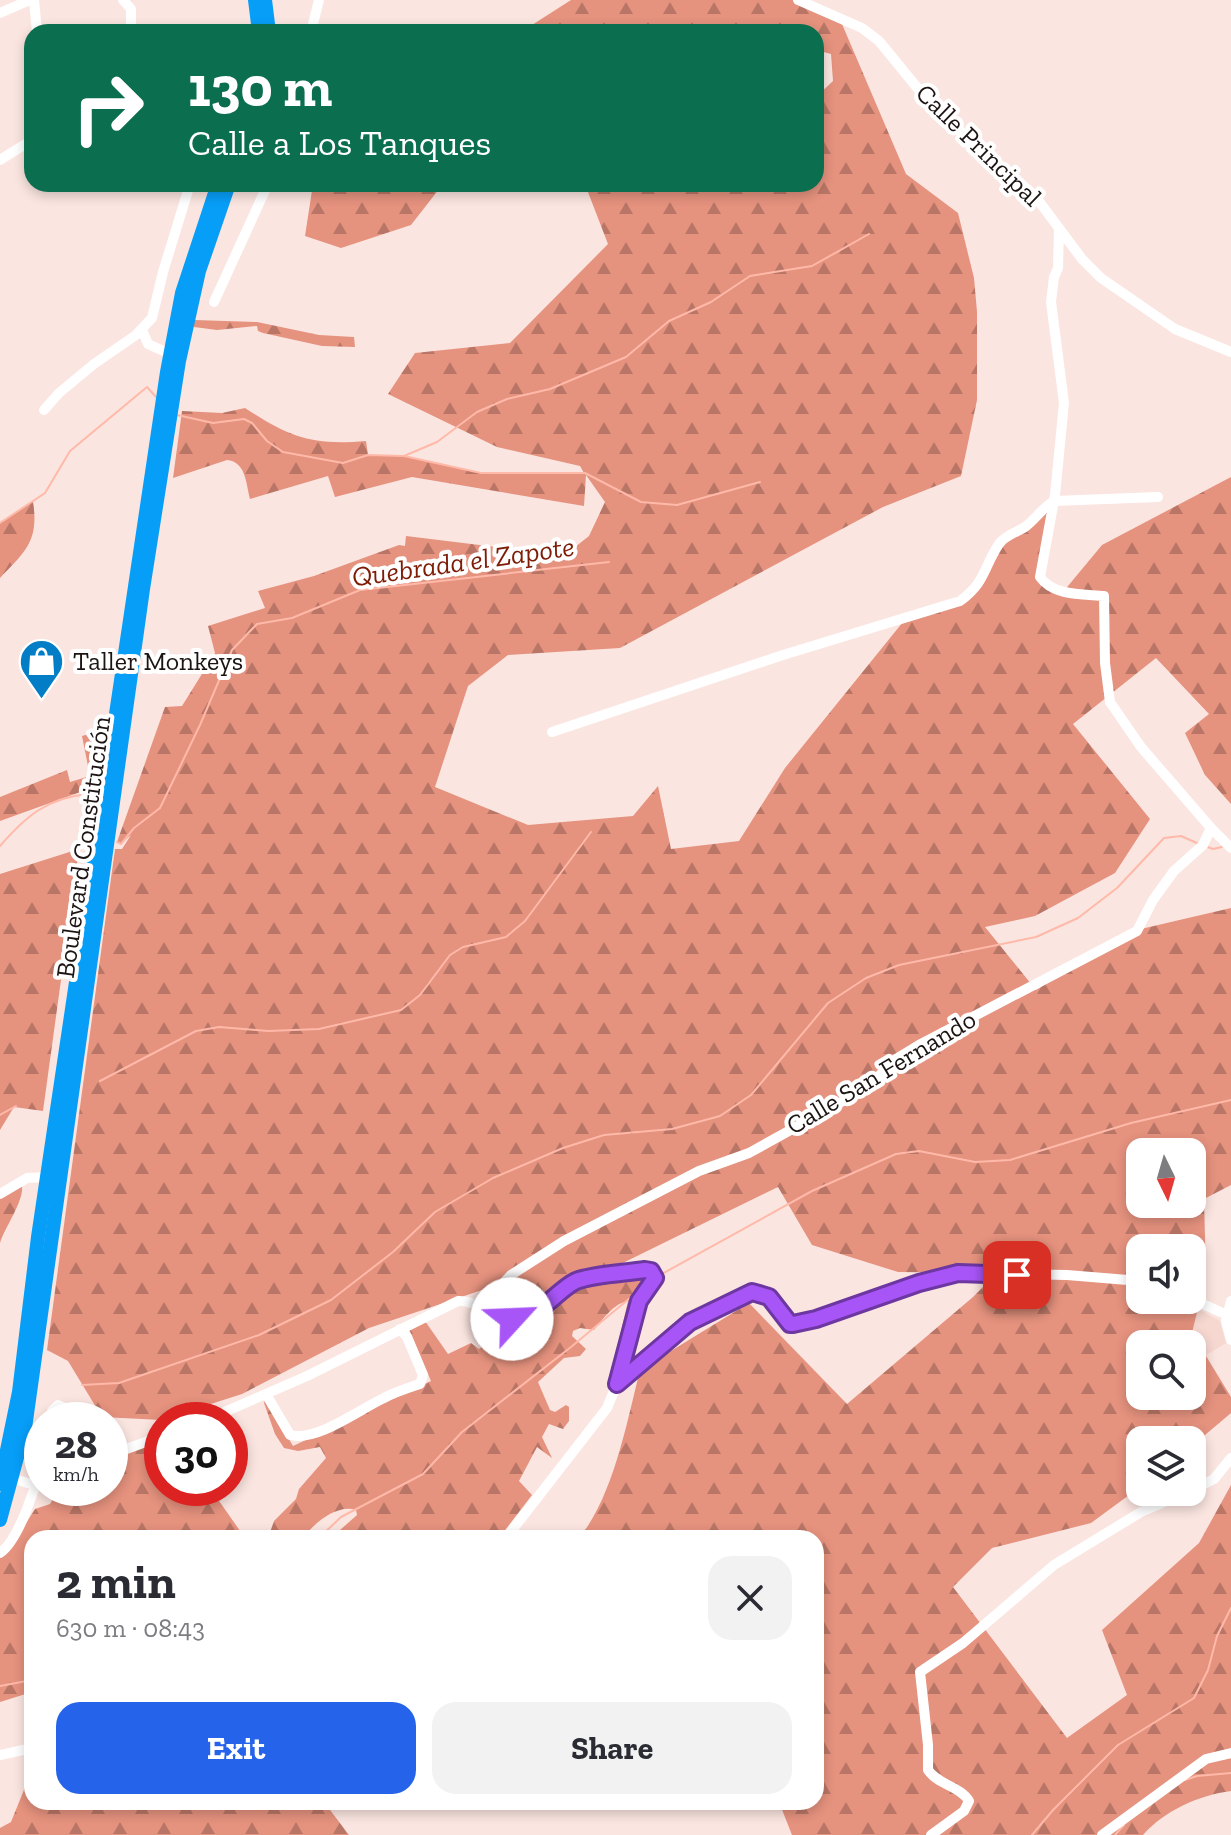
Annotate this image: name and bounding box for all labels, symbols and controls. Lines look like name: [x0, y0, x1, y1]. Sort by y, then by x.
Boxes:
text: 130 m: [188, 53, 332, 120]
icon: right: [56, 56, 160, 160]
street label: Calle Principal: [909, 77, 1049, 213]
text: Calle a Los Tanques: [188, 121, 491, 164]
water label: Quebrada el Zapote: [350, 530, 576, 593]
shop icon: Taller Monkeys: [18, 637, 66, 700]
place label: Taller Monkeys: [73, 645, 243, 677]
street label: Boulevard Constitución: [49, 714, 117, 980]
street label: Calle San Fernando: [780, 1003, 982, 1141]
north arrow: [1126, 1138, 1206, 1218]
map controls: [1126, 1138, 1206, 1506]
button: sound: [1126, 1234, 1206, 1314]
pin: [983, 1241, 1051, 1309]
icon: arrive: [995, 1253, 1039, 1297]
position arrow: [470, 1277, 554, 1361]
button: search: [1126, 1330, 1206, 1410]
speed limit sign: 30: [144, 1402, 248, 1506]
text: 28: [54, 1420, 98, 1468]
button: layers: [1126, 1426, 1206, 1506]
text: km/h: [53, 1462, 99, 1486]
text: 2 min: [56, 1553, 176, 1610]
button: close: [708, 1556, 792, 1640]
text: 630 m · 08:43: [56, 1612, 205, 1644]
button: Exit: [56, 1702, 416, 1794]
button: Share: [432, 1702, 792, 1794]

